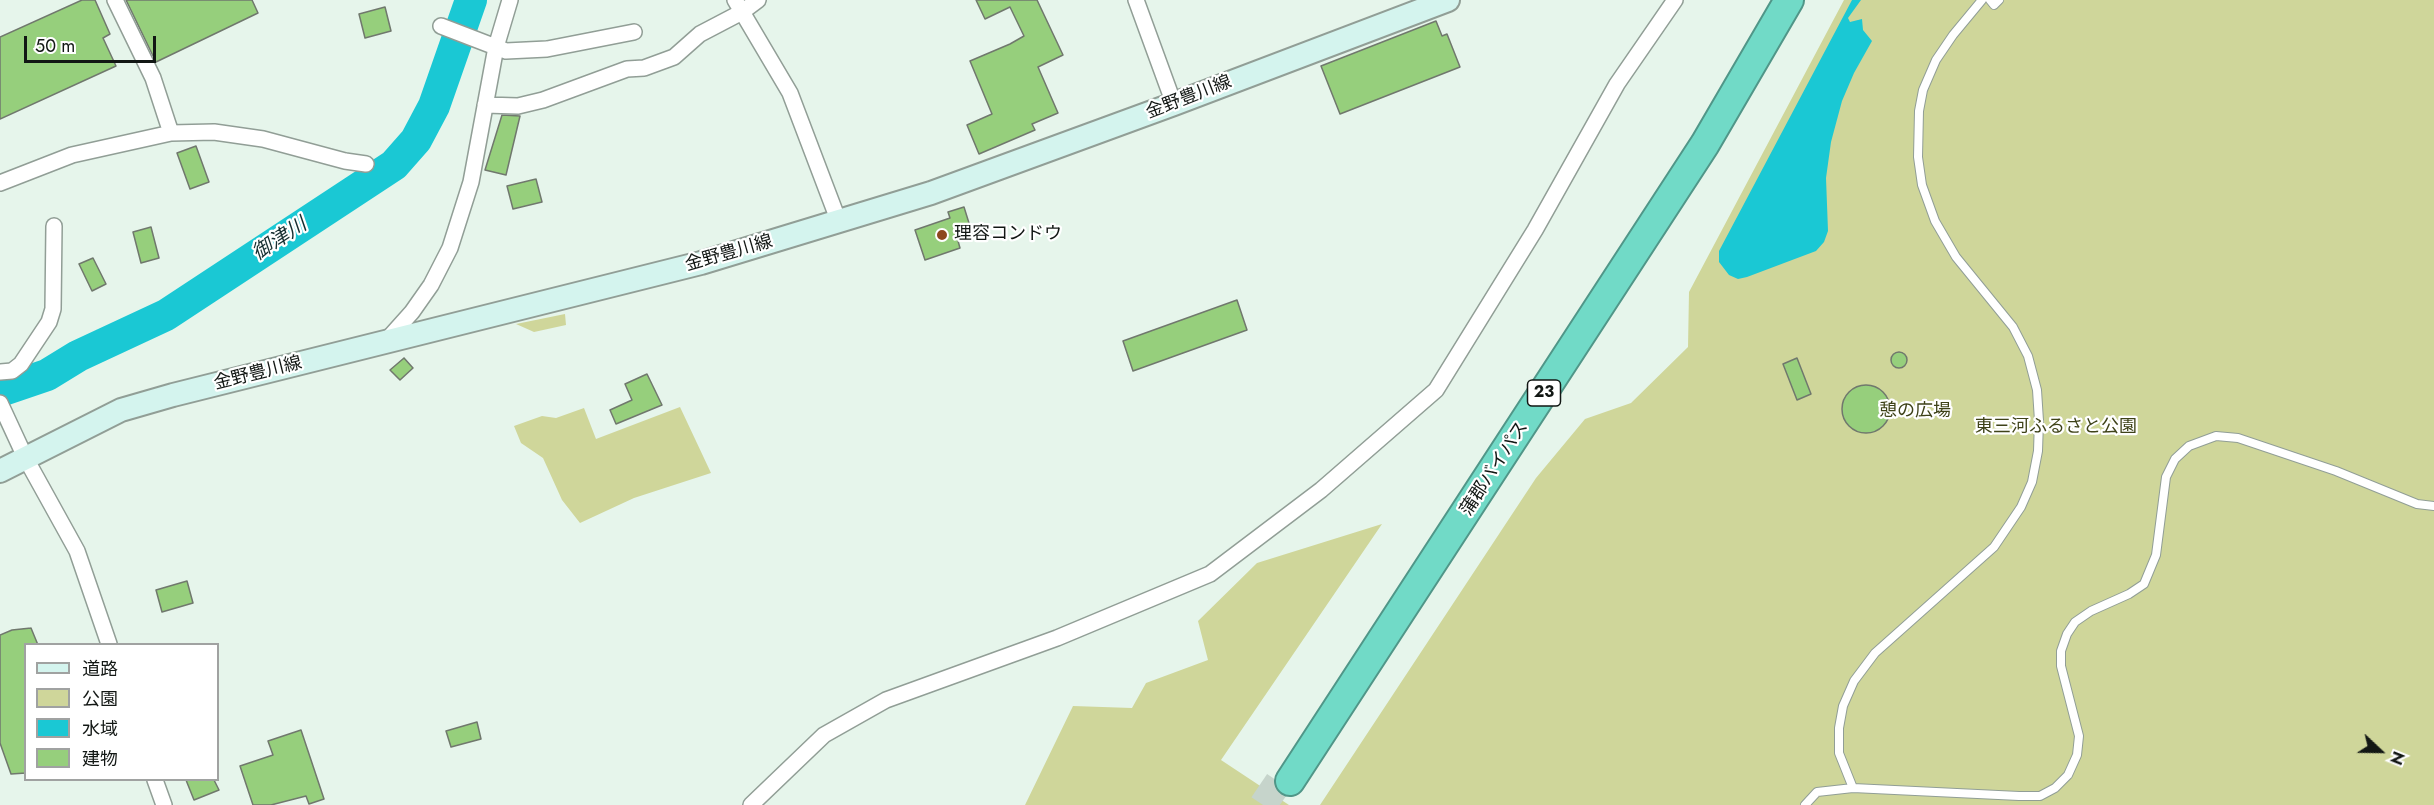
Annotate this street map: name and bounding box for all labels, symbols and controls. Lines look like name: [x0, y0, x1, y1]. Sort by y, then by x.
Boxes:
scale bar: [27, 24, 159, 62]
text: 50 m: [35, 33, 75, 59]
street label: 金野豊川線: [1143, 72, 1235, 124]
water label: 御津川: [248, 214, 312, 266]
place label: 理容コンドウ: [954, 224, 1062, 246]
marker: 理容コンドウ: [935, 228, 949, 242]
street label: 金野豊川線: [683, 231, 775, 277]
street label: 金野豊川線: [212, 353, 304, 395]
road number: 23: [1528, 380, 1560, 406]
park label: 憩の広場: [1879, 401, 1951, 423]
park label: 東三河ふるさと公園: [1975, 417, 2137, 439]
street label: 蒲郡バイパス: [1457, 418, 1533, 520]
legend: [24, 643, 219, 781]
text: 道路: [82, 656, 118, 682]
text: 公園: [82, 686, 118, 712]
text: 水域: [82, 716, 118, 742]
north arrow: [2350, 721, 2410, 781]
text: 建物: [82, 746, 118, 772]
text: N: [2384, 748, 2410, 768]

